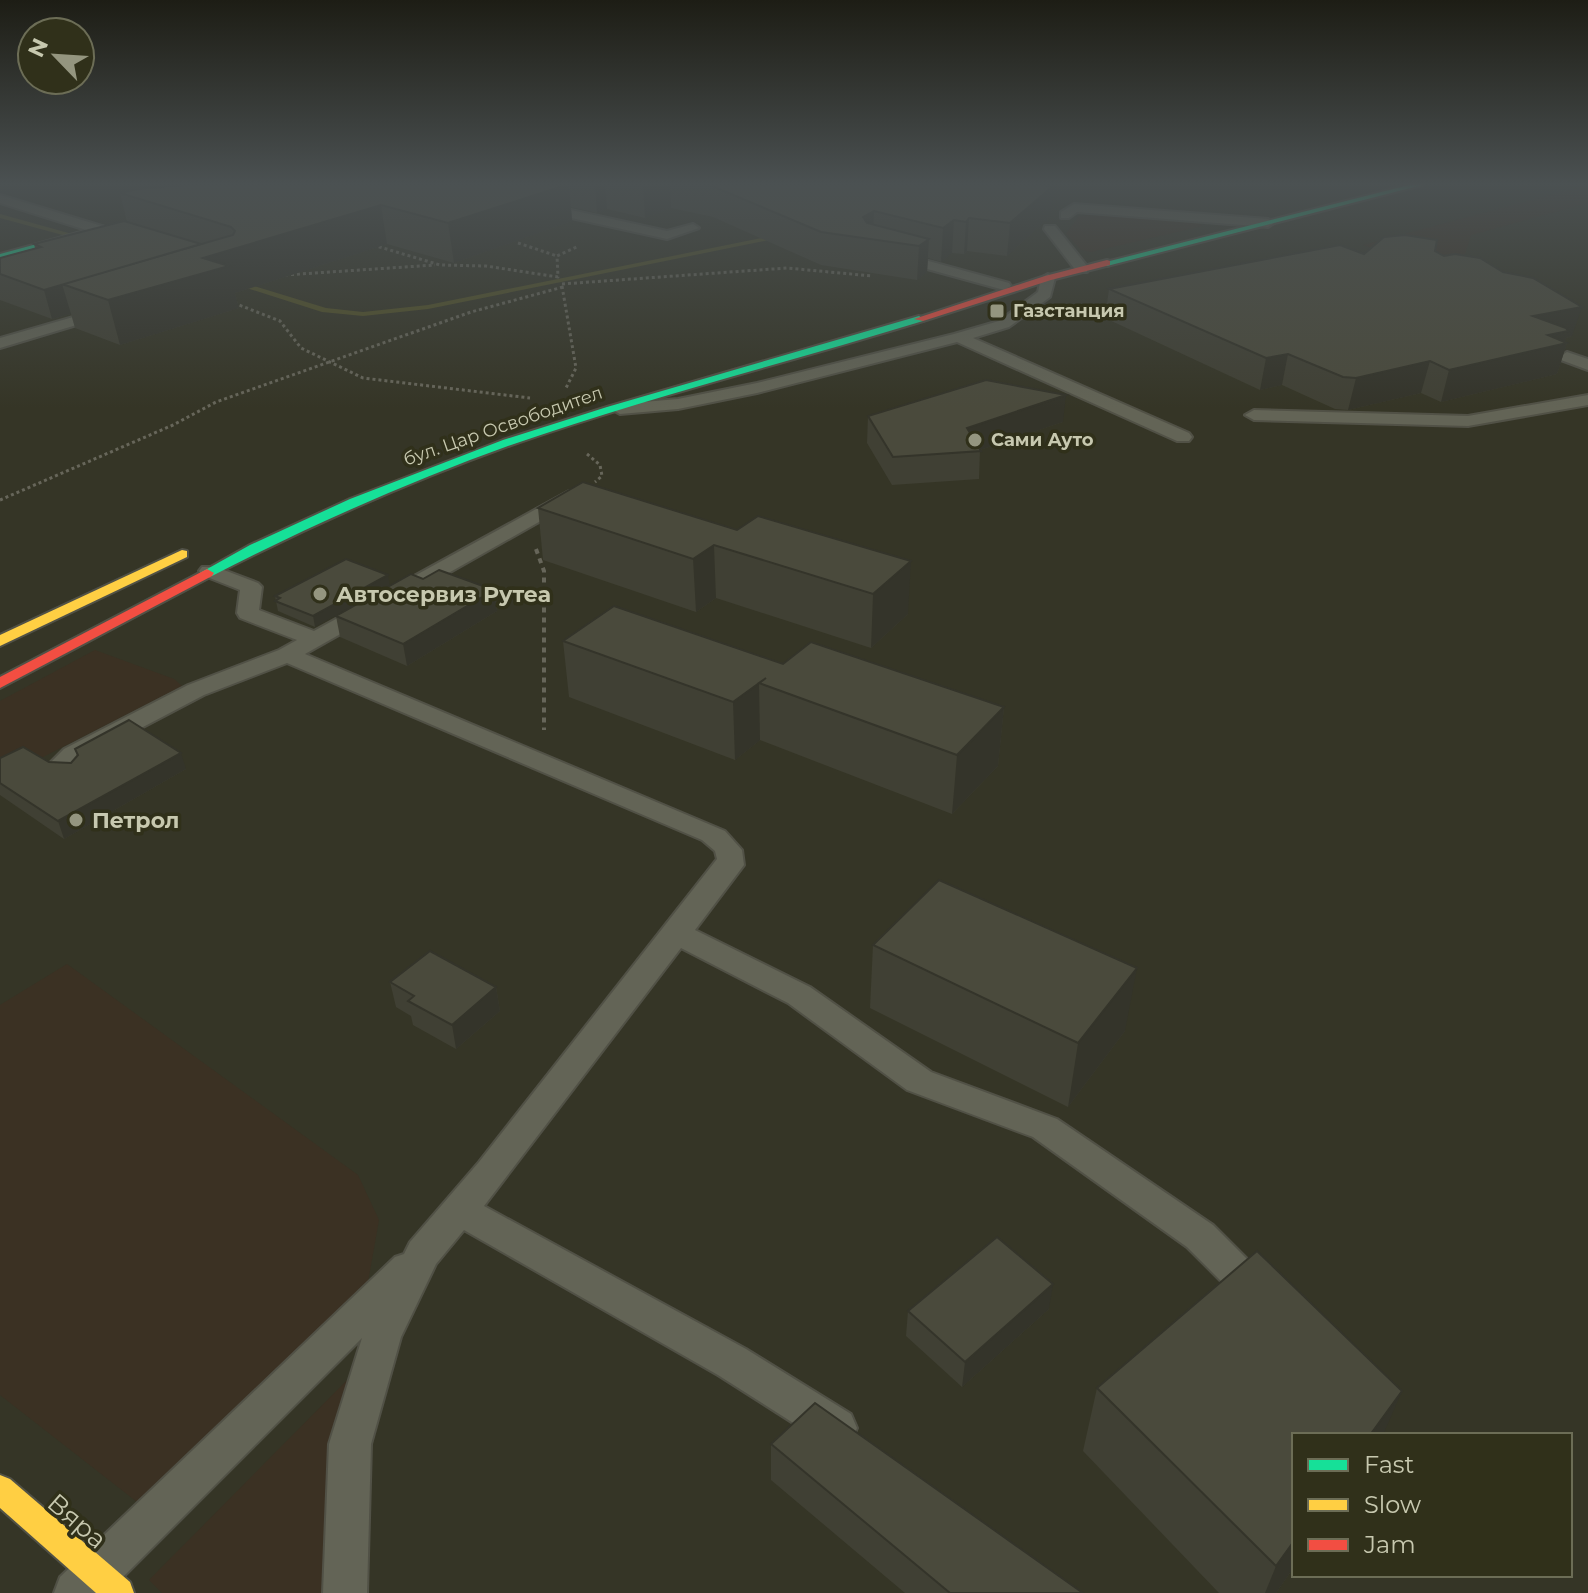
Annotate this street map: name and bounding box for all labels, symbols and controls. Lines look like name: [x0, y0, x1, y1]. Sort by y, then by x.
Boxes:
north arrow: [16, 16, 96, 96]
text: N: [22, 34, 54, 62]
place label: Газстанция: [1013, 300, 1125, 322]
marker: Газстанция: [988, 302, 1006, 320]
street label: бул. Цар Освободител: [401, 382, 605, 470]
place label: Сами Ауто: [991, 429, 1094, 451]
marker: Сами Ауто: [966, 431, 984, 449]
place label: Автосервиз Рутеа: [336, 581, 551, 608]
marker: Автосервиз Рутеа: [311, 585, 329, 603]
place label: Петрол: [92, 807, 180, 834]
marker: Петрол: [67, 811, 85, 829]
legend: [1292, 1433, 1572, 1577]
text: Fast: [1364, 1450, 1415, 1479]
street label: Вяра: [41, 1487, 113, 1555]
text: Slow: [1364, 1490, 1421, 1519]
text: Jam: [1363, 1530, 1416, 1559]

